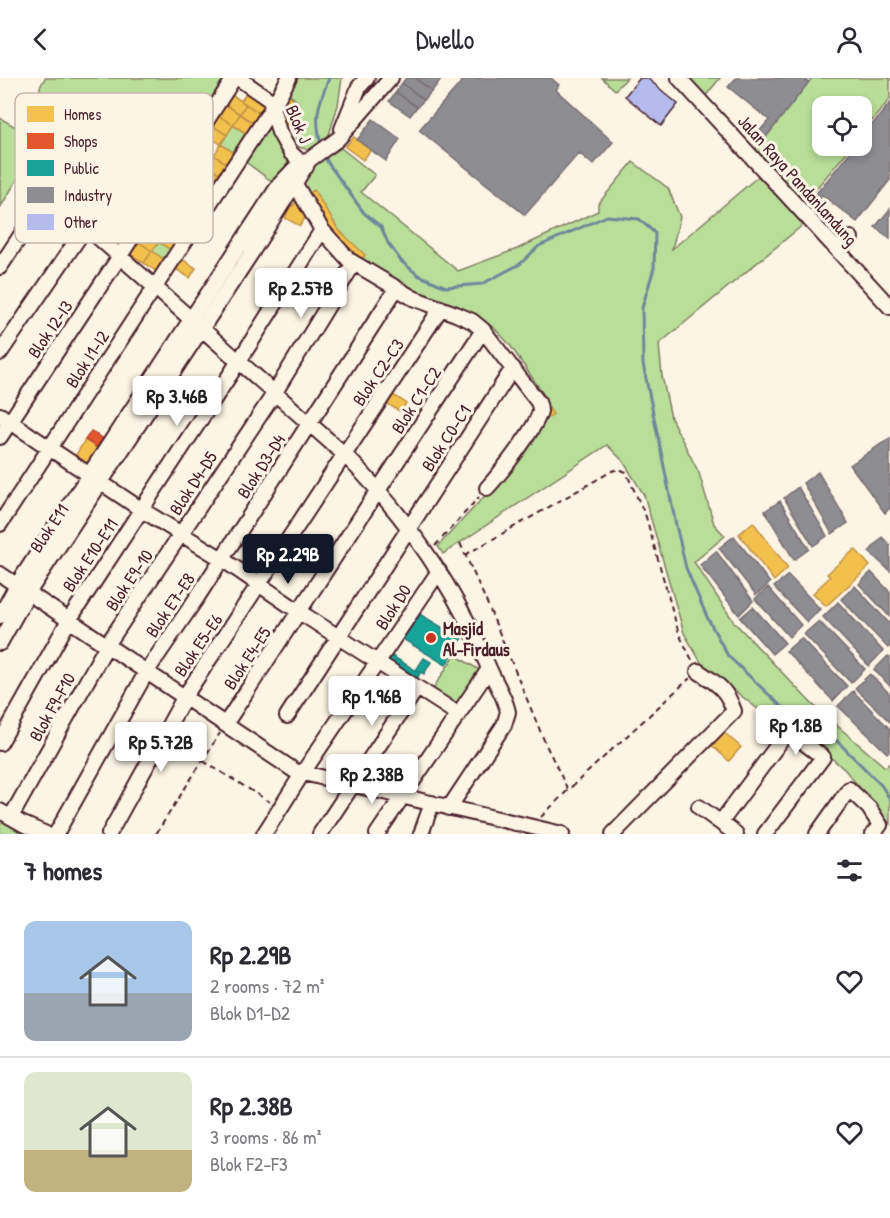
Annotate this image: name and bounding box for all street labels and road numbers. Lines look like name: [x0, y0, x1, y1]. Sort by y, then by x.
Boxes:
street label: Blok J: [280, 101, 318, 147]
street label: Jalan Raya Pandanlandung: [732, 109, 864, 251]
street label: Blok I2-I3: [21, 295, 79, 363]
street label: Blok I1-I2: [59, 325, 115, 392]
street label: Blok C2-C3: [346, 333, 410, 411]
street label: Blok C1-C2: [385, 361, 447, 438]
street label: Blok C0-C1: [415, 400, 477, 476]
street label: Blok D3-D4: [231, 429, 291, 503]
street label: Blok D4-D5: [163, 446, 223, 520]
street label: Blok E11: [24, 499, 74, 557]
street label: Blok E10-E11: [56, 513, 124, 597]
street label: Blok E9-10: [99, 544, 159, 616]
street label: Blok E7-E8: [139, 568, 201, 642]
street label: Blok D0: [369, 579, 417, 635]
street label: Blok E5-E6: [168, 609, 228, 681]
street label: Blok E4-E5: [217, 621, 277, 694]
street label: Blok F9-F10: [23, 668, 81, 746]

